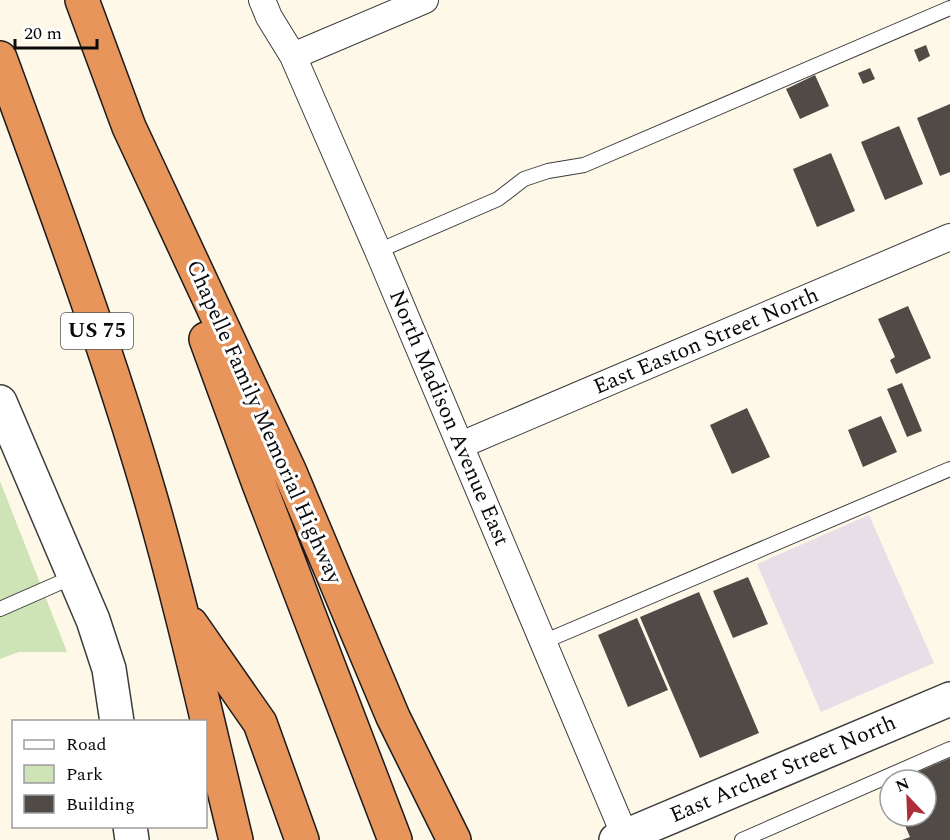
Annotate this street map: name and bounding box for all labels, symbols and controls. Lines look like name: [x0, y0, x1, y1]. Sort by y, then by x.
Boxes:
scale bar: [15, 12, 98, 50]
text: 20 m: [24, 20, 62, 47]
street label: Chapelle Family Memorial Highway: [177, 255, 351, 591]
street label: East Easton Street North: [588, 279, 824, 403]
street label: North Madison Avenue East: [380, 285, 518, 551]
road number: US 75: [61, 313, 133, 349]
street label: East Archer Street North: [665, 706, 901, 832]
legend: [12, 720, 207, 828]
text: Road: [66, 731, 107, 758]
text: Park: [66, 761, 103, 788]
north arrow: [878, 768, 938, 828]
text: N: [892, 772, 913, 799]
text: Building: [66, 791, 135, 818]

